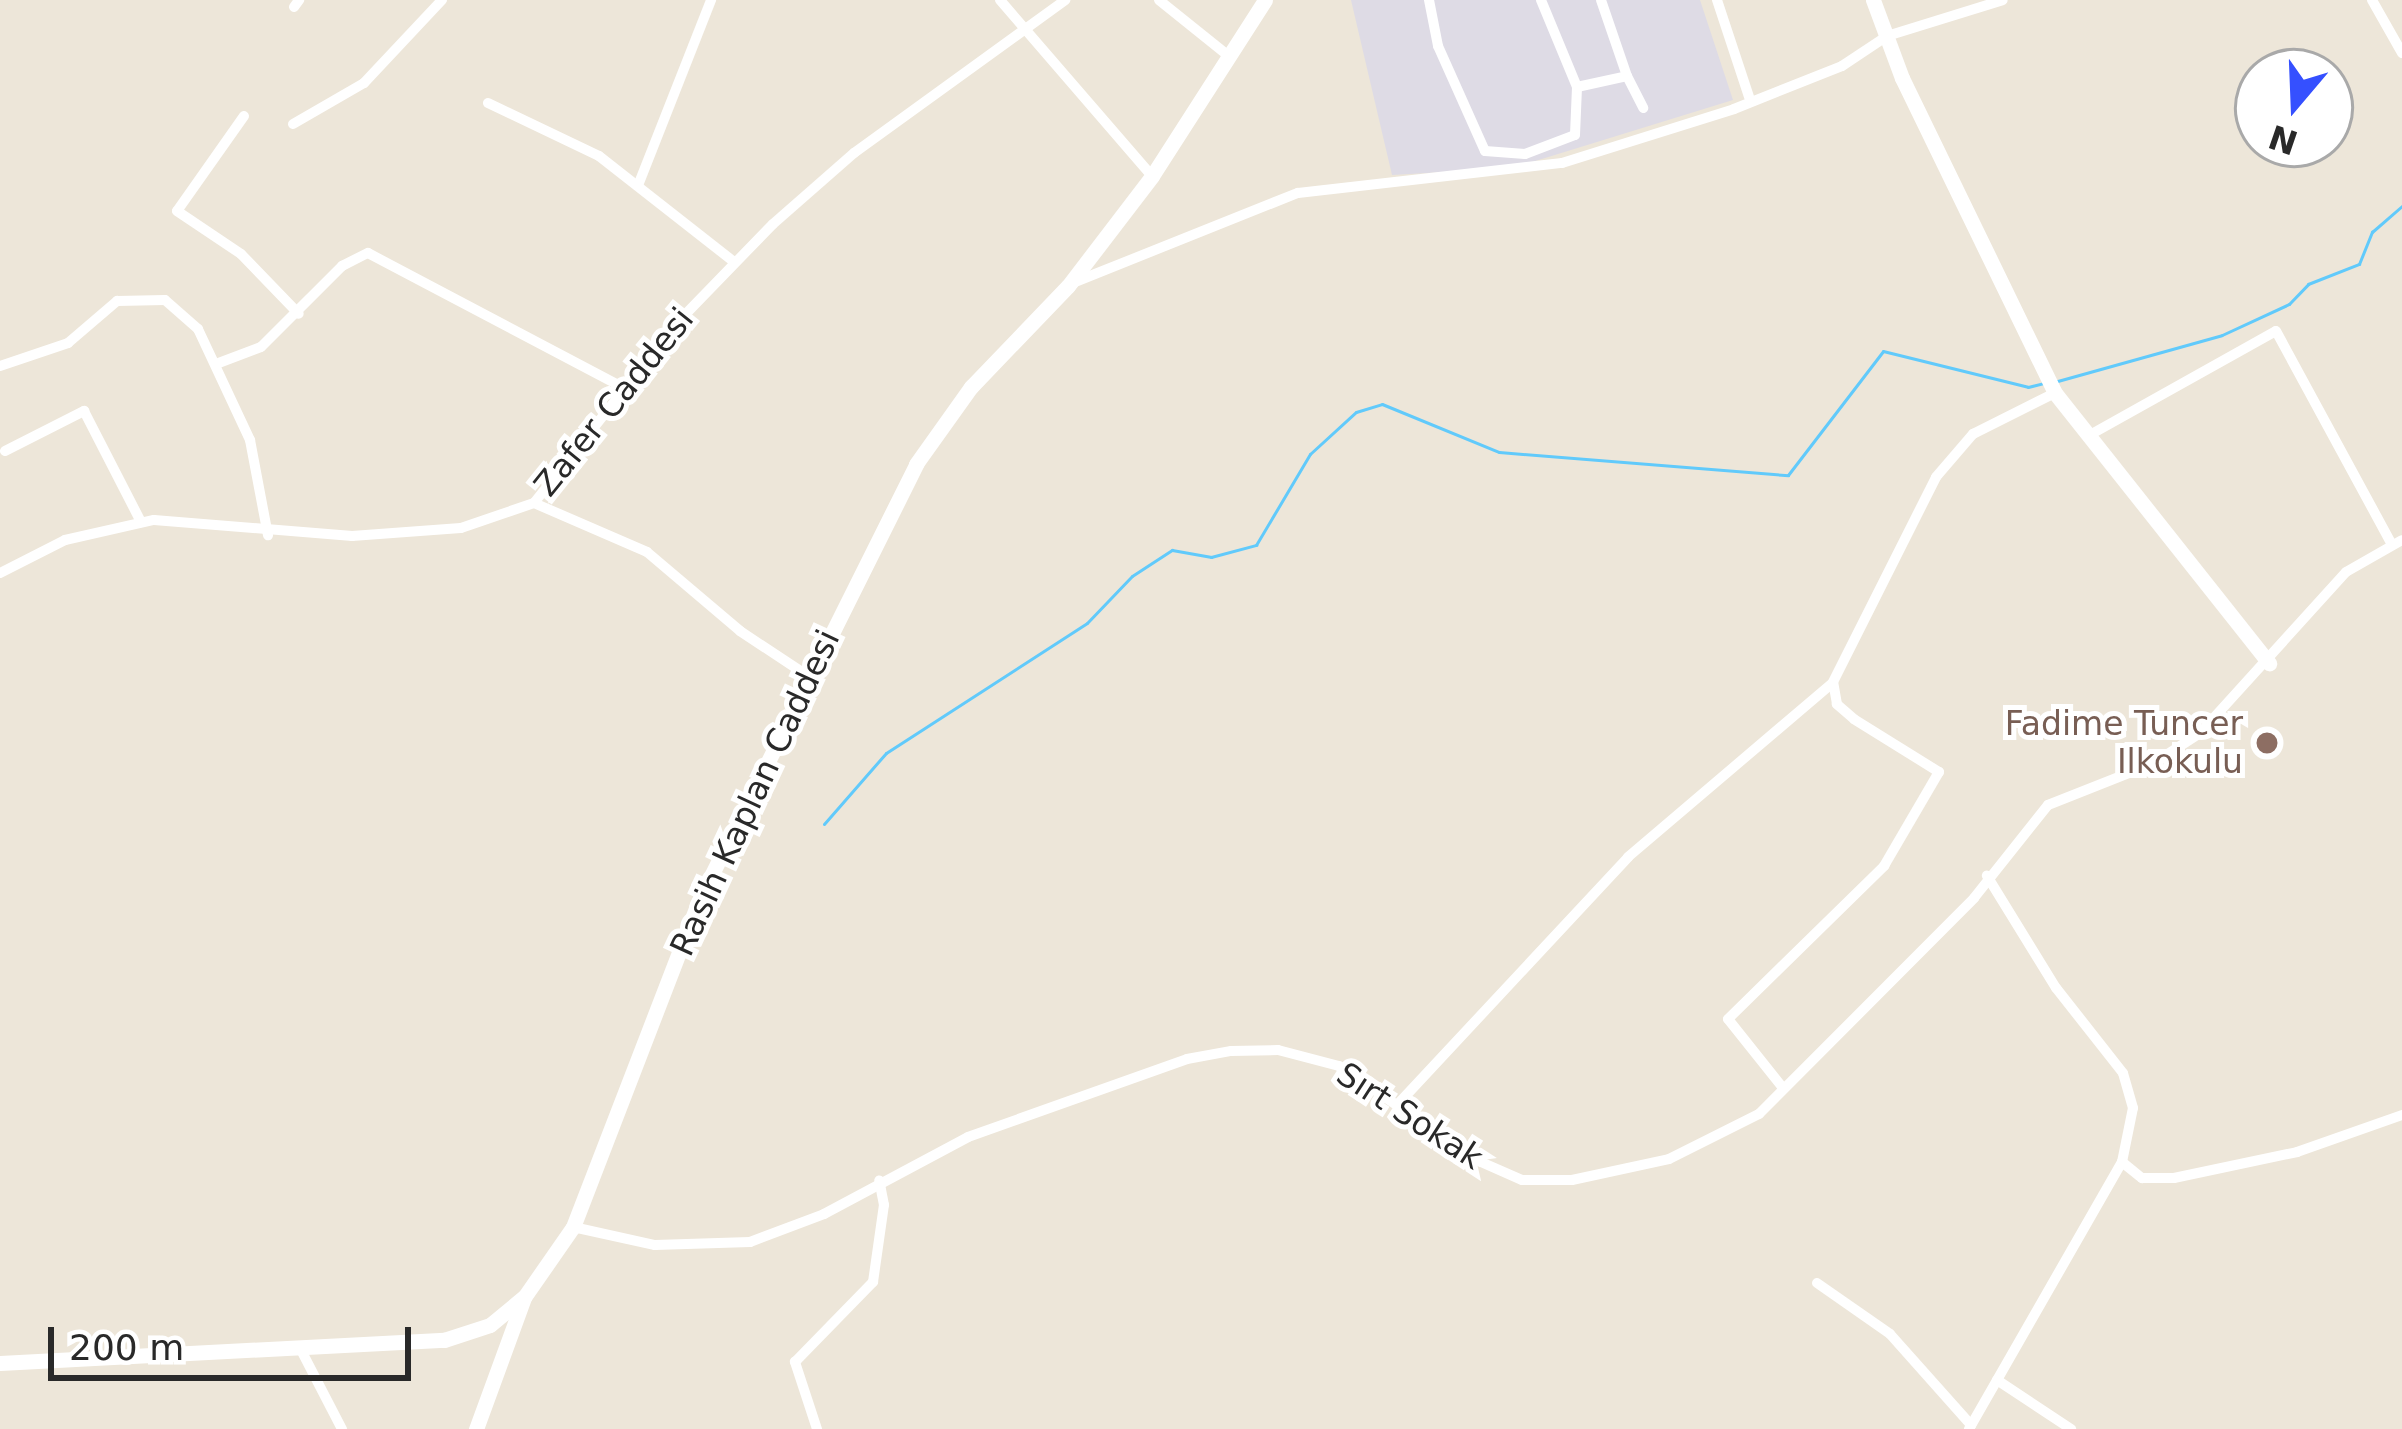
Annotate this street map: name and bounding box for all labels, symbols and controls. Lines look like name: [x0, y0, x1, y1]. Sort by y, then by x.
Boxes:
north arrow: [2234, 48, 2354, 168]
text: N: [2264, 117, 2303, 163]
street label: Zafer Caddesi: [526, 300, 702, 504]
street label: Rasih Kaplan Caddesi: [662, 624, 848, 962]
place label: Fadime Tuncer Ilkokulu: [2005, 704, 2243, 782]
marker: Fadime Tuncer Ilkokulu: [2254, 730, 2280, 756]
street label: Sırt Sokak: [1330, 1054, 1490, 1178]
scale bar: [54, 1303, 417, 1377]
text: 200 m: [69, 1327, 184, 1368]

